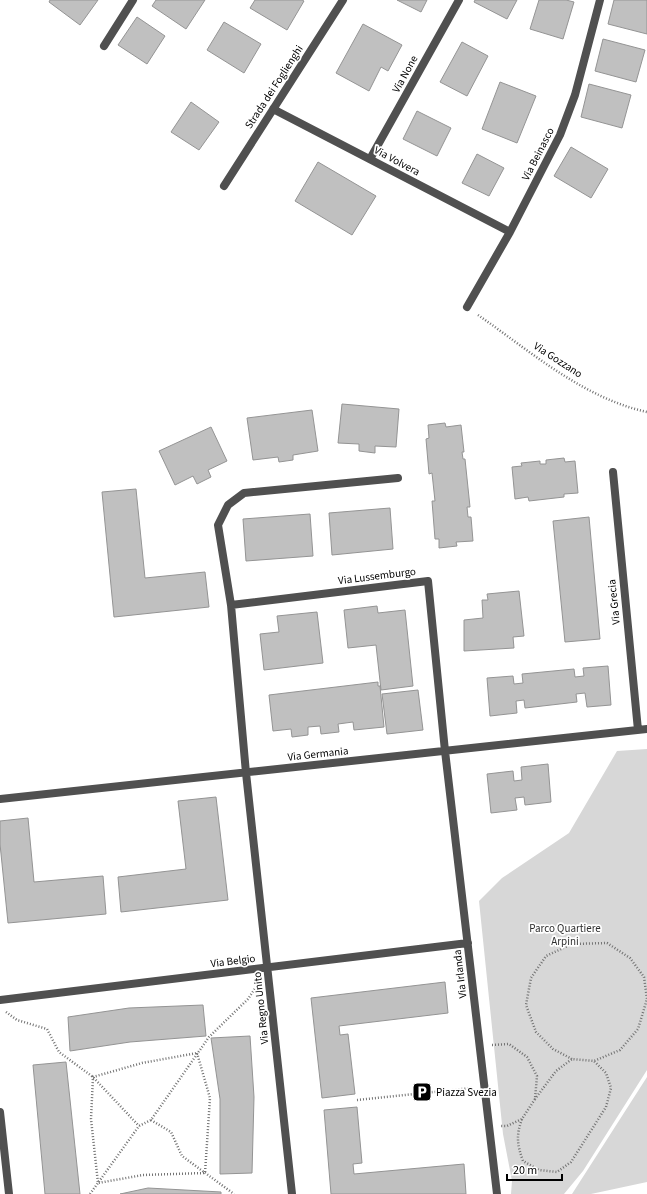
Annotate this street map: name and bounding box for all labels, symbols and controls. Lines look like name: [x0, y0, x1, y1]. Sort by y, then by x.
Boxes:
street label: Strada dei Foglienghi: [241, 42, 307, 132]
street label: Via None: [389, 52, 422, 95]
street label: Via Beinasco: [518, 125, 558, 183]
street label: Via Volvera: [371, 143, 423, 179]
street label: Via Gozzano: [531, 339, 585, 381]
street label: Via Lussemburgo: [337, 564, 417, 588]
street label: Via Grecia: [604, 579, 624, 625]
street label: Via Germania: [287, 743, 349, 765]
park label: Parco Quartiere Arpini: [529, 921, 601, 949]
street label: Via Irlanda: [450, 949, 470, 999]
street label: Via Belgio: [210, 951, 256, 971]
street label: Via Regno Unito: [250, 971, 272, 1045]
parking icon: Piazza Svezia: [411, 1081, 433, 1103]
place label: Piazza Svezia: [436, 1085, 497, 1100]
scale bar: [507, 1156, 562, 1182]
text: 20 m: [513, 1162, 537, 1179]

